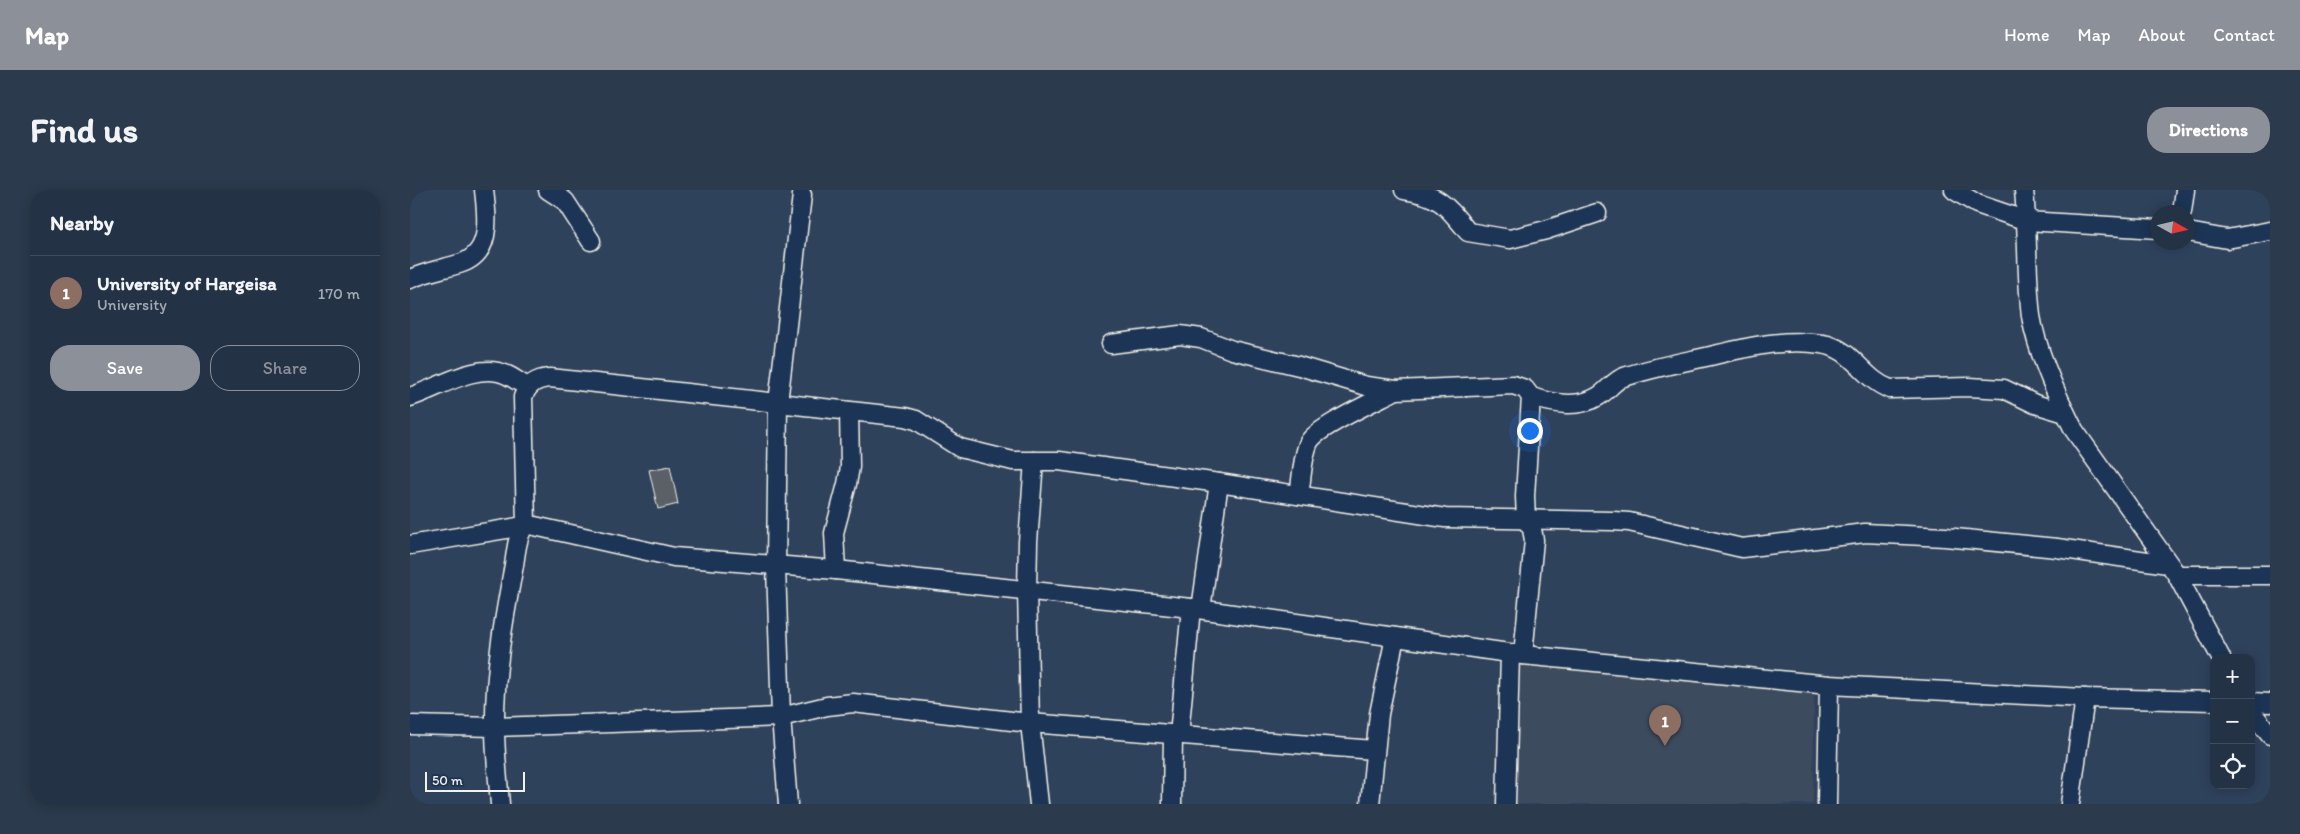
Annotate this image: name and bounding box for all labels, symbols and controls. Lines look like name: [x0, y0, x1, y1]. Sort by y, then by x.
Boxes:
text: Map: [25, 21, 69, 50]
text: Home: [2004, 24, 2050, 46]
text: Map: [2078, 24, 2111, 46]
text: About: [2139, 24, 2185, 46]
text: Contact: [2213, 24, 2275, 46]
button: Directions: [2147, 107, 2270, 153]
text: Find us: [30, 109, 138, 151]
north arrow: [2150, 205, 2195, 250]
text: Nearby: [50, 210, 114, 235]
text: University of Hargeisa: [97, 272, 277, 295]
text: 1: [62, 284, 70, 303]
text: 170 m: [318, 284, 360, 303]
text: University: [97, 295, 167, 314]
button: Save: [50, 345, 200, 391]
button: Share: [210, 345, 360, 391]
your location: [1517, 418, 1543, 444]
map controls: [2210, 654, 2255, 789]
button: +: [2210, 654, 2255, 699]
button: −: [2210, 699, 2255, 744]
pin: 1: [1649, 705, 1681, 746]
button: locate: [2210, 744, 2255, 789]
scale bar: [425, 769, 525, 792]
text: 50 m: [432, 772, 463, 789]

